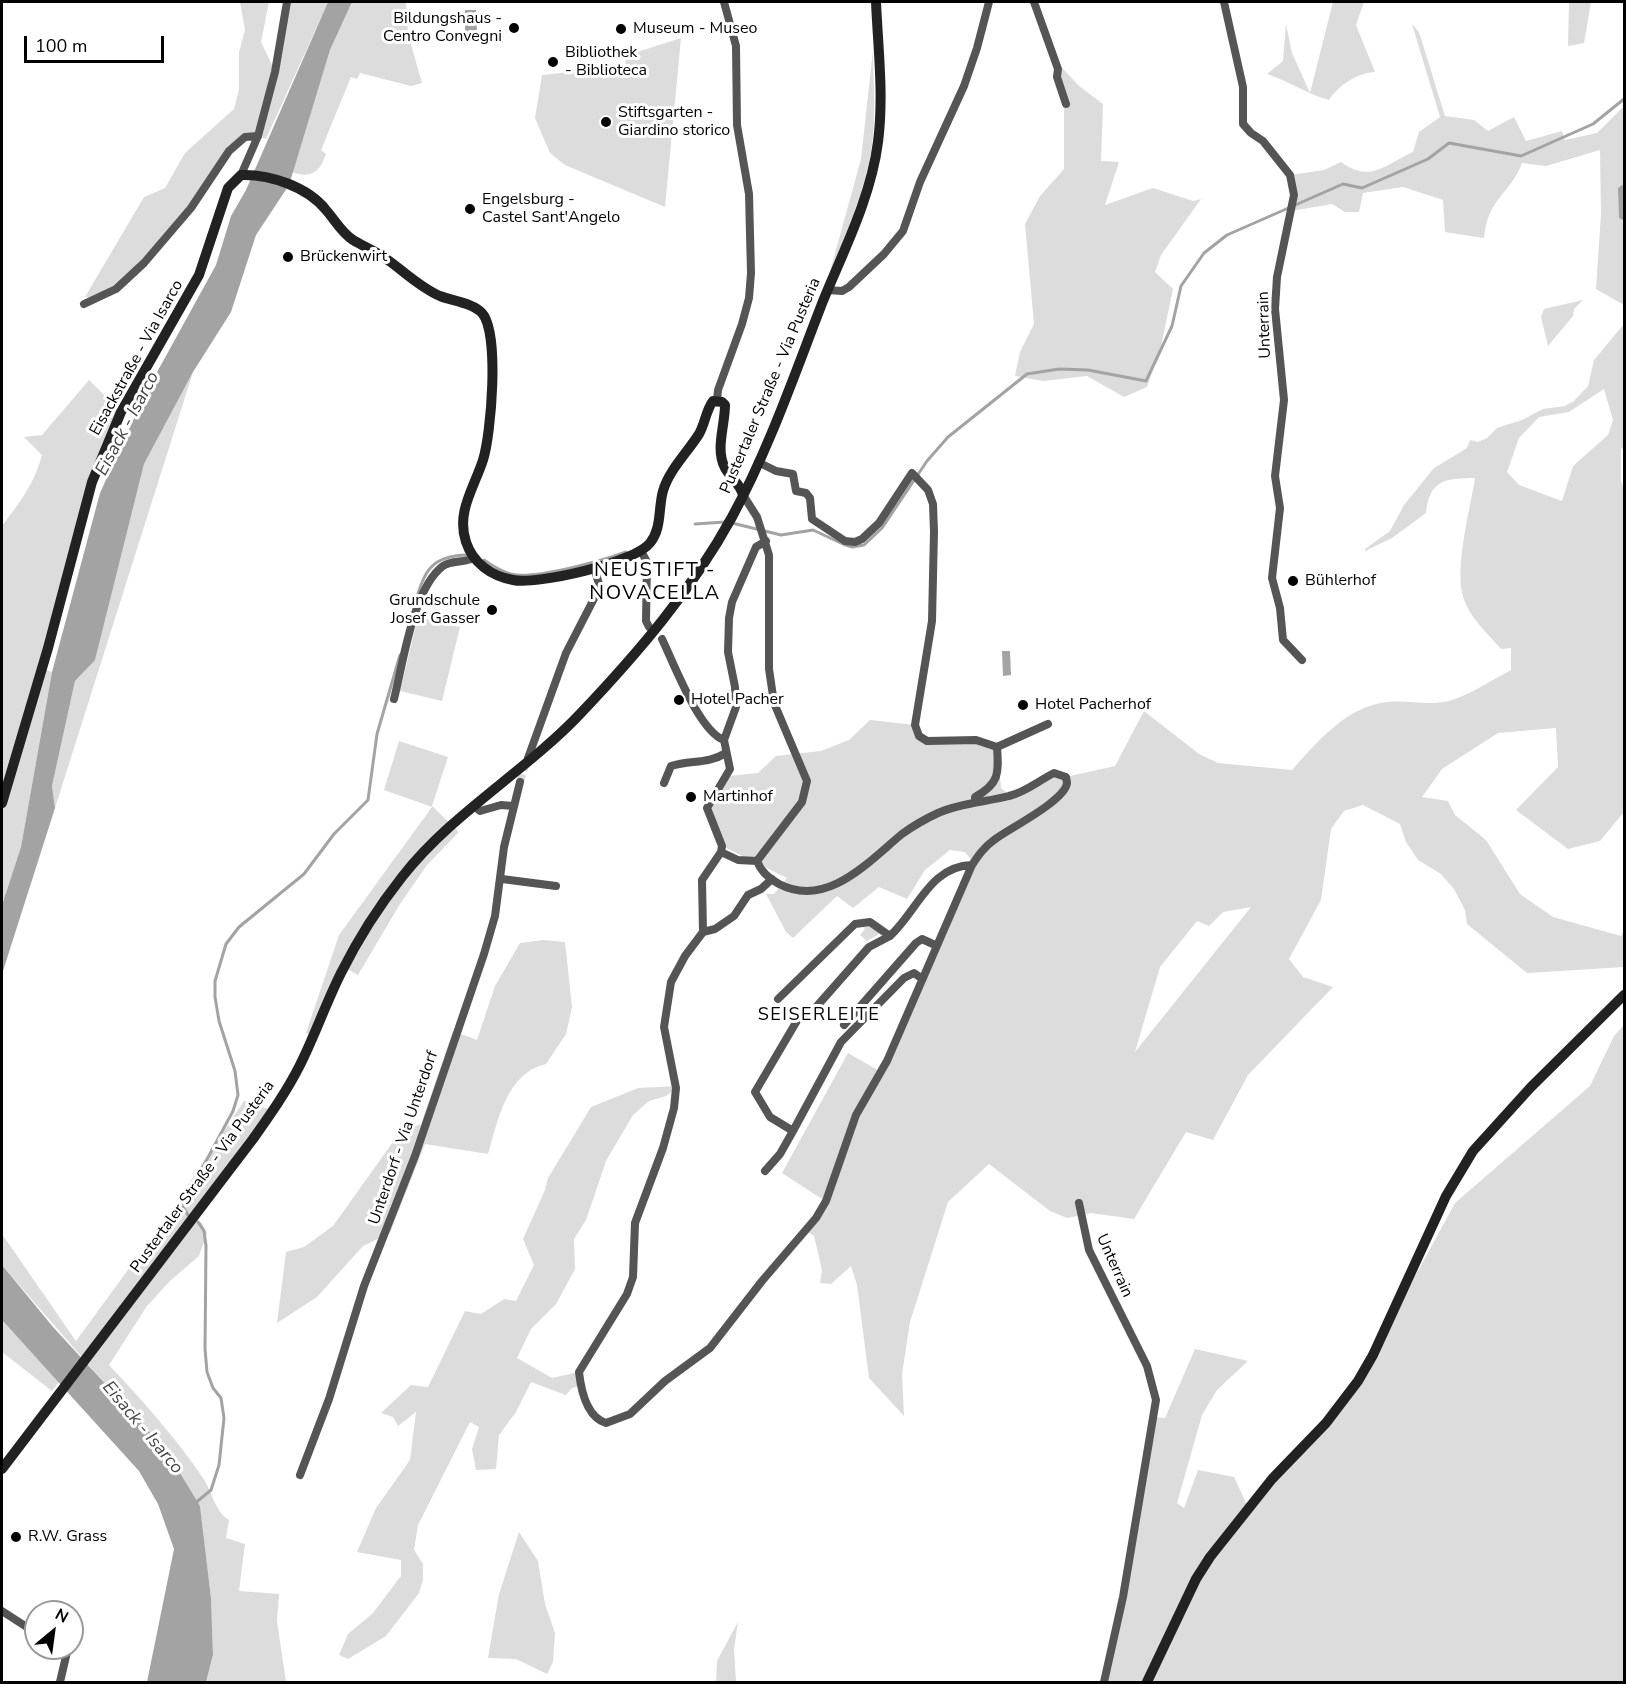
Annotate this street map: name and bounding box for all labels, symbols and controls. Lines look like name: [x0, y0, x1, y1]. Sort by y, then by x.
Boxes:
place label: Bildungshaus - Centro Convegni: [383, 9, 502, 47]
place label: Museum - Museo: [633, 19, 757, 39]
marker: Bildungshaus - Centro Convegni: [507, 21, 521, 35]
marker: Museum - Museo: [614, 22, 628, 36]
scale bar: [27, 24, 166, 62]
text: 100 m: [35, 34, 87, 58]
place label: Bibliothek - Biblioteca: [565, 43, 647, 81]
marker: Bibliothek - Biblioteca: [546, 55, 560, 69]
place label: Stiftsgarten - Giardino storico: [618, 103, 730, 141]
marker: Stiftsgarten - Giardino storico: [599, 115, 613, 129]
place label: Engelsburg - Castel Sant'Angelo: [482, 190, 620, 228]
marker: Engelsburg - Castel Sant'Angelo: [463, 202, 477, 216]
place label: Brückenwirt: [300, 247, 387, 267]
marker: Brückenwirt: [281, 250, 295, 264]
street label: Pustertaler Straße - Via Pusteria: [717, 275, 825, 497]
street label: Eisackstraße - Via Isarco: [86, 277, 188, 439]
street label: Unterrain: [1254, 291, 1276, 359]
water label: Eisack - Isarco: [92, 368, 164, 480]
district label: NEUSTIFT - NOVACELLA: [589, 559, 721, 606]
place label: Bühlerhof: [1305, 571, 1376, 591]
marker: Bühlerhof: [1286, 574, 1300, 588]
place label: Grundschule Josef Gasser: [389, 591, 480, 629]
marker: Grundschule Josef Gasser: [485, 603, 499, 617]
place label: Hotel Pacher: [691, 690, 784, 710]
marker: Hotel Pacher: [672, 693, 686, 707]
place label: Hotel Pacherhof: [1035, 695, 1151, 715]
marker: Hotel Pacherhof: [1016, 698, 1030, 712]
place label: Martinhof: [703, 787, 773, 807]
marker: Martinhof: [684, 790, 698, 804]
district label: SEISERLEITE: [758, 1005, 880, 1027]
street label: Unterdorf - Via Unterdorf: [365, 1049, 443, 1227]
street label: Pustertaler Straße - Via Pusteria: [127, 1077, 279, 1277]
street label: Unterrain: [1092, 1231, 1136, 1301]
water label: Eisack - Isarco: [97, 1377, 187, 1479]
place label: R.W. Grass: [28, 1527, 107, 1547]
marker: R.W. Grass: [9, 1530, 23, 1544]
north arrow: [24, 1600, 84, 1660]
text: N: [51, 1603, 72, 1629]

